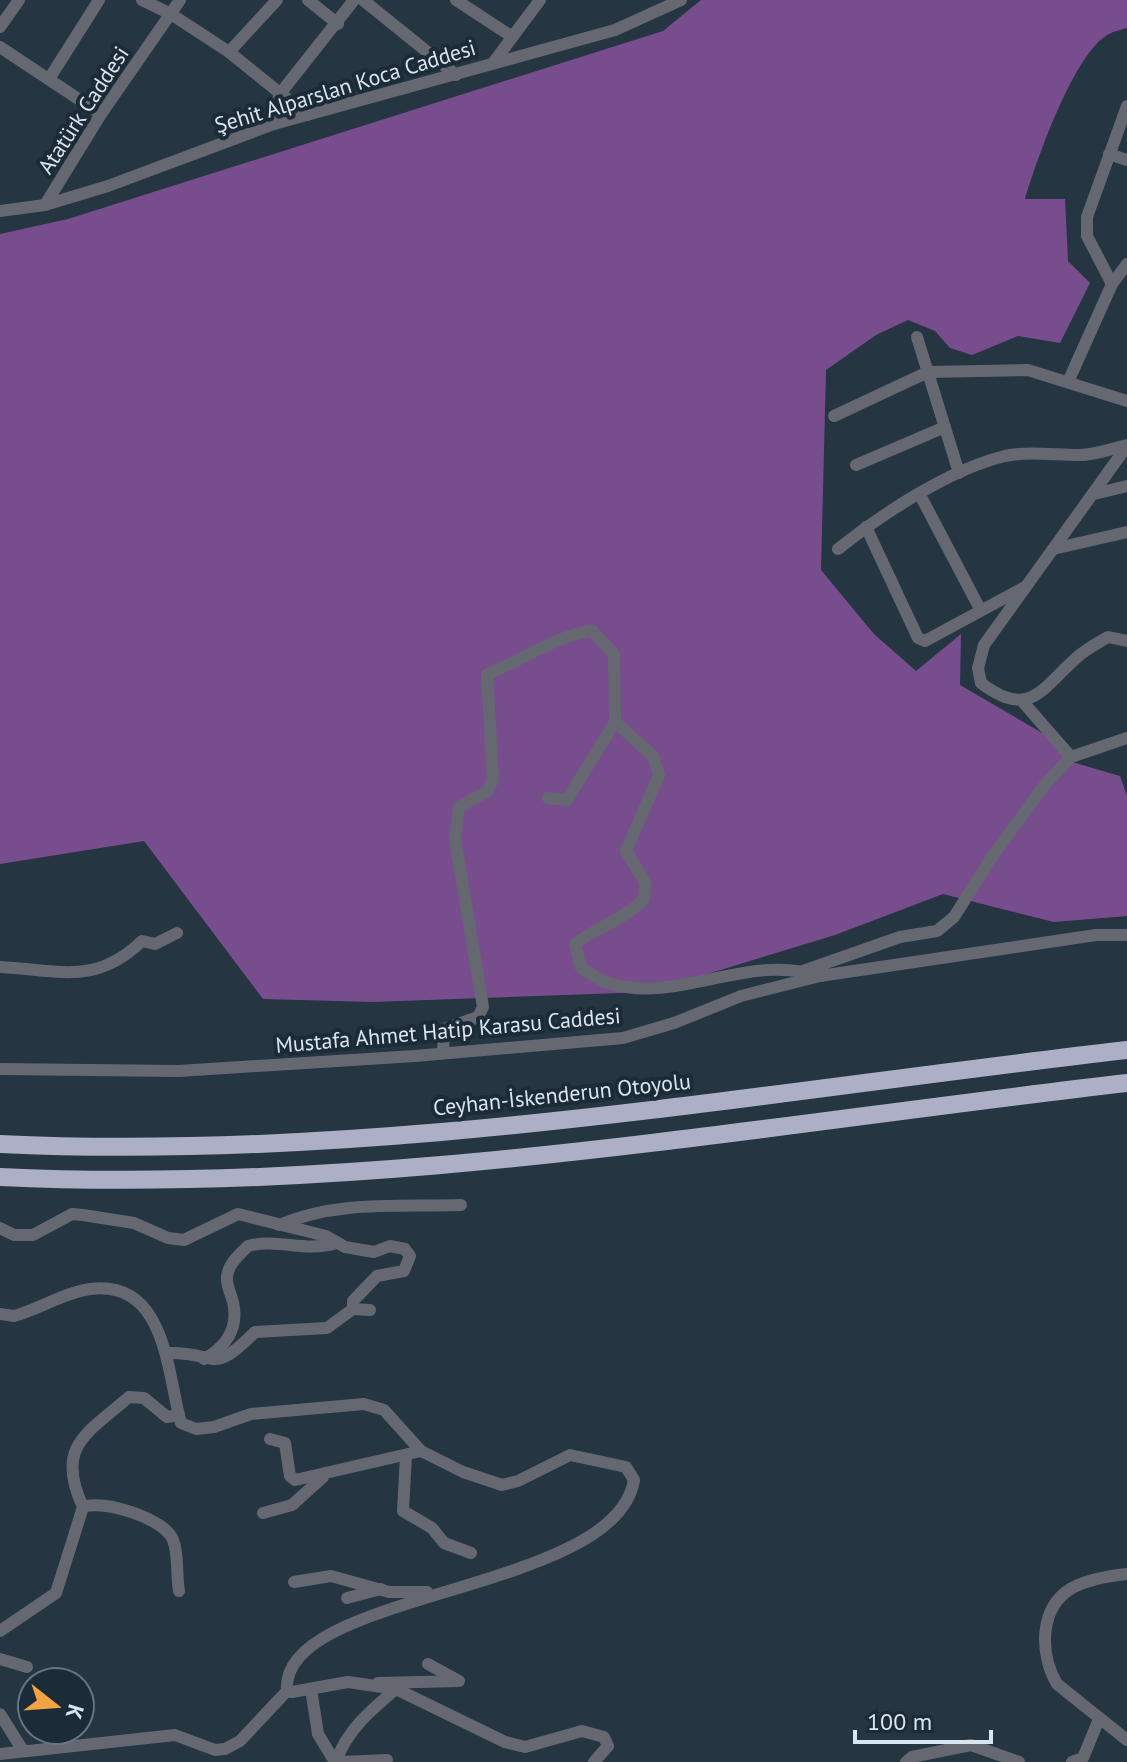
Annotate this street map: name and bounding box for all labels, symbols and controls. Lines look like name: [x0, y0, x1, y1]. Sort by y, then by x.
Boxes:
street label: Şehit Alparslan Koca Caddesi: [211, 33, 479, 139]
street label: Atatürk Caddesi: [31, 41, 135, 179]
street label: Mustafa Ahmet Hatip Karasu Caddesi: [274, 1001, 622, 1059]
street label: Ceyhan-İskenderun Otoyolu: [432, 1067, 692, 1121]
north arrow: [16, 1666, 96, 1746]
scale bar: [855, 1694, 991, 1744]
text: K: [60, 1701, 91, 1723]
text: 100 m: [867, 1706, 932, 1737]

